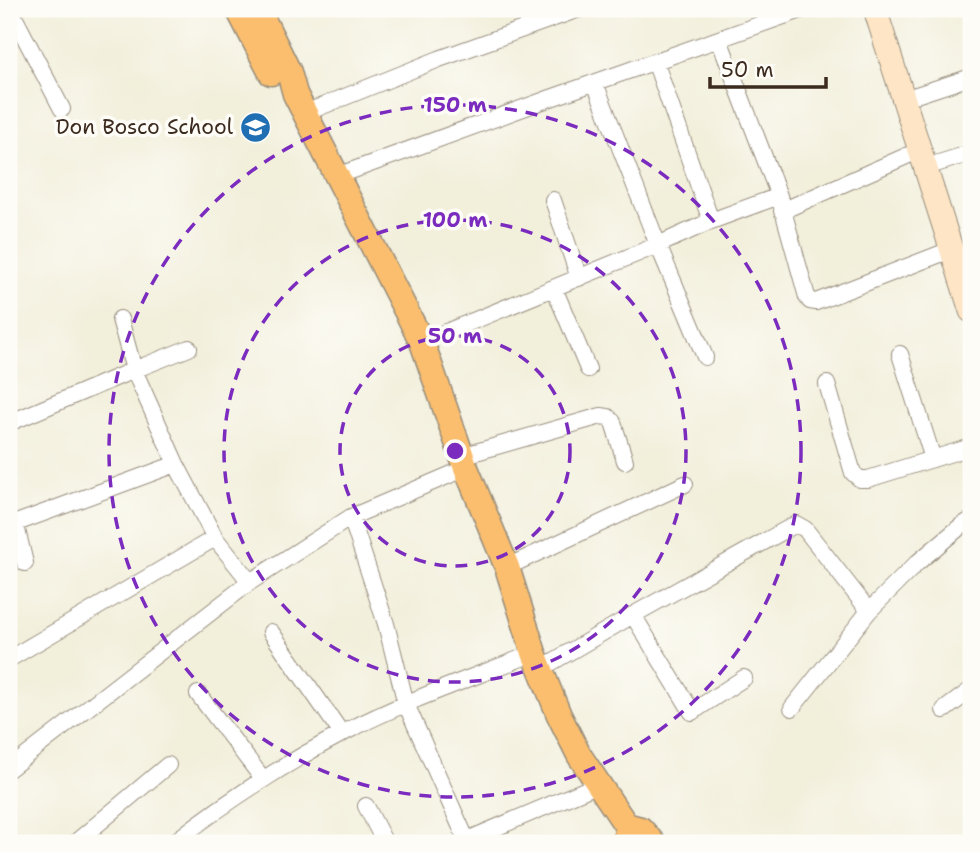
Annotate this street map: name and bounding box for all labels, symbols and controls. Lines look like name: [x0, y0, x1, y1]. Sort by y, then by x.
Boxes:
scale bar: [710, 46, 826, 90]
text: 50 m: [721, 56, 774, 84]
text: 150 m: [423, 91, 487, 119]
school or university icon: Don Bosco School: [239, 110, 273, 144]
place label: Don Bosco School: [56, 113, 234, 141]
text: 100 m: [423, 206, 487, 234]
text: 50 m: [428, 322, 482, 350]
centre of rings: [443, 439, 467, 463]

